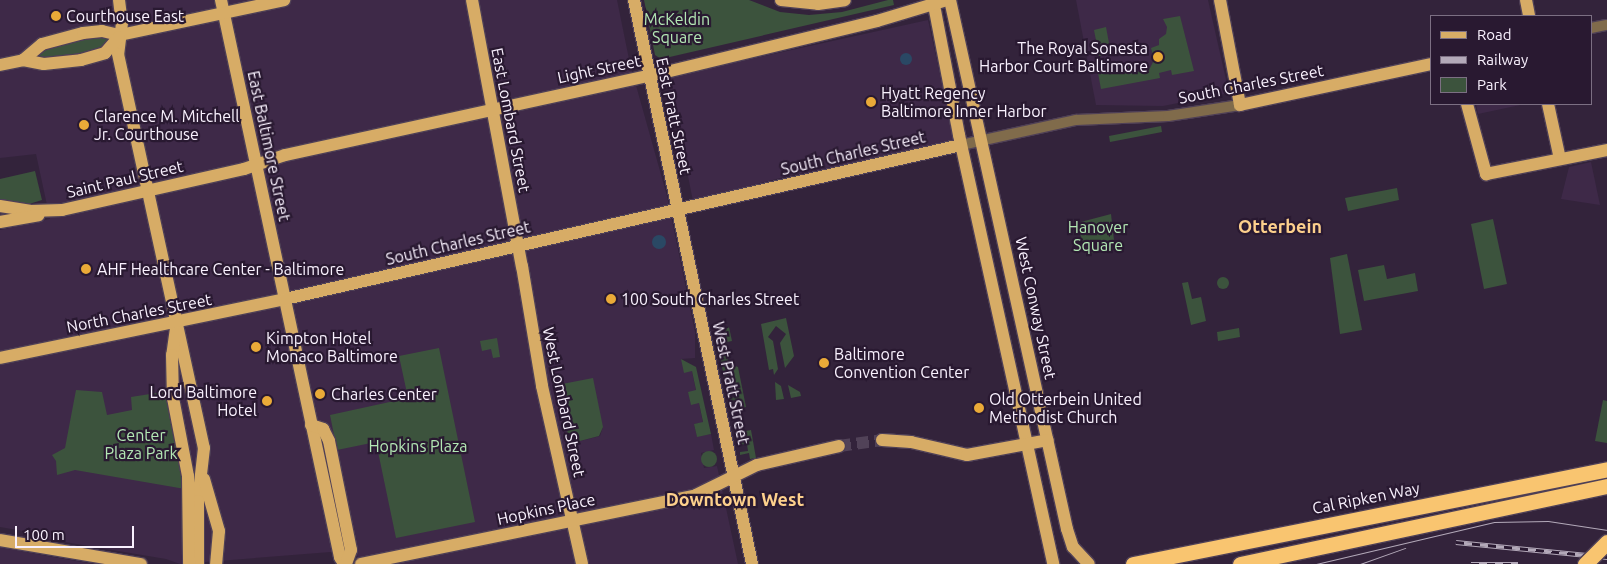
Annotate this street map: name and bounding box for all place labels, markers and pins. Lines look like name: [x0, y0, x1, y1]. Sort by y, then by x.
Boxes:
place label: Courthouse East: [66, 6, 184, 26]
marker: Courthouse East: [50, 10, 62, 22]
place label: The Royal Sonesta Harbor Court Baltimore: [979, 38, 1148, 76]
marker: The Royal Sonesta Harbor Court Baltimore: [1152, 51, 1164, 63]
place label: Hyatt Regency Baltimore Inner Harbor: [881, 83, 1047, 121]
marker: Hyatt Regency Baltimore Inner Harbor: [865, 96, 877, 108]
place label: Clarence M. Mitchell Jr. Courthouse: [94, 106, 240, 144]
marker: Clarence M. Mitchell Jr. Courthouse: [78, 119, 90, 131]
place label: AHF Healthcare Center - Baltimore: [97, 259, 344, 279]
marker: AHF Healthcare Center - Baltimore: [79, 262, 93, 276]
place label: 100 South Charles Street: [621, 289, 799, 309]
marker: 100 South Charles Street: [605, 293, 617, 305]
place label: Kimpton Hotel Monaco Baltimore: [266, 328, 398, 366]
marker: Kimpton Hotel Monaco Baltimore: [250, 341, 262, 353]
place label: Baltimore Convention Center: [834, 344, 969, 382]
marker: Baltimore Convention Center: [818, 357, 830, 369]
place label: Lord Baltimore Hotel: [150, 382, 257, 420]
place label: Charles Center: [331, 384, 437, 404]
marker: Charles Center: [313, 387, 327, 401]
place label: Old Otterbein United Methodist Church: [989, 389, 1142, 427]
marker: Lord Baltimore Hotel: [261, 395, 273, 407]
marker: Old Otterbein United Methodist Church: [973, 402, 985, 414]

